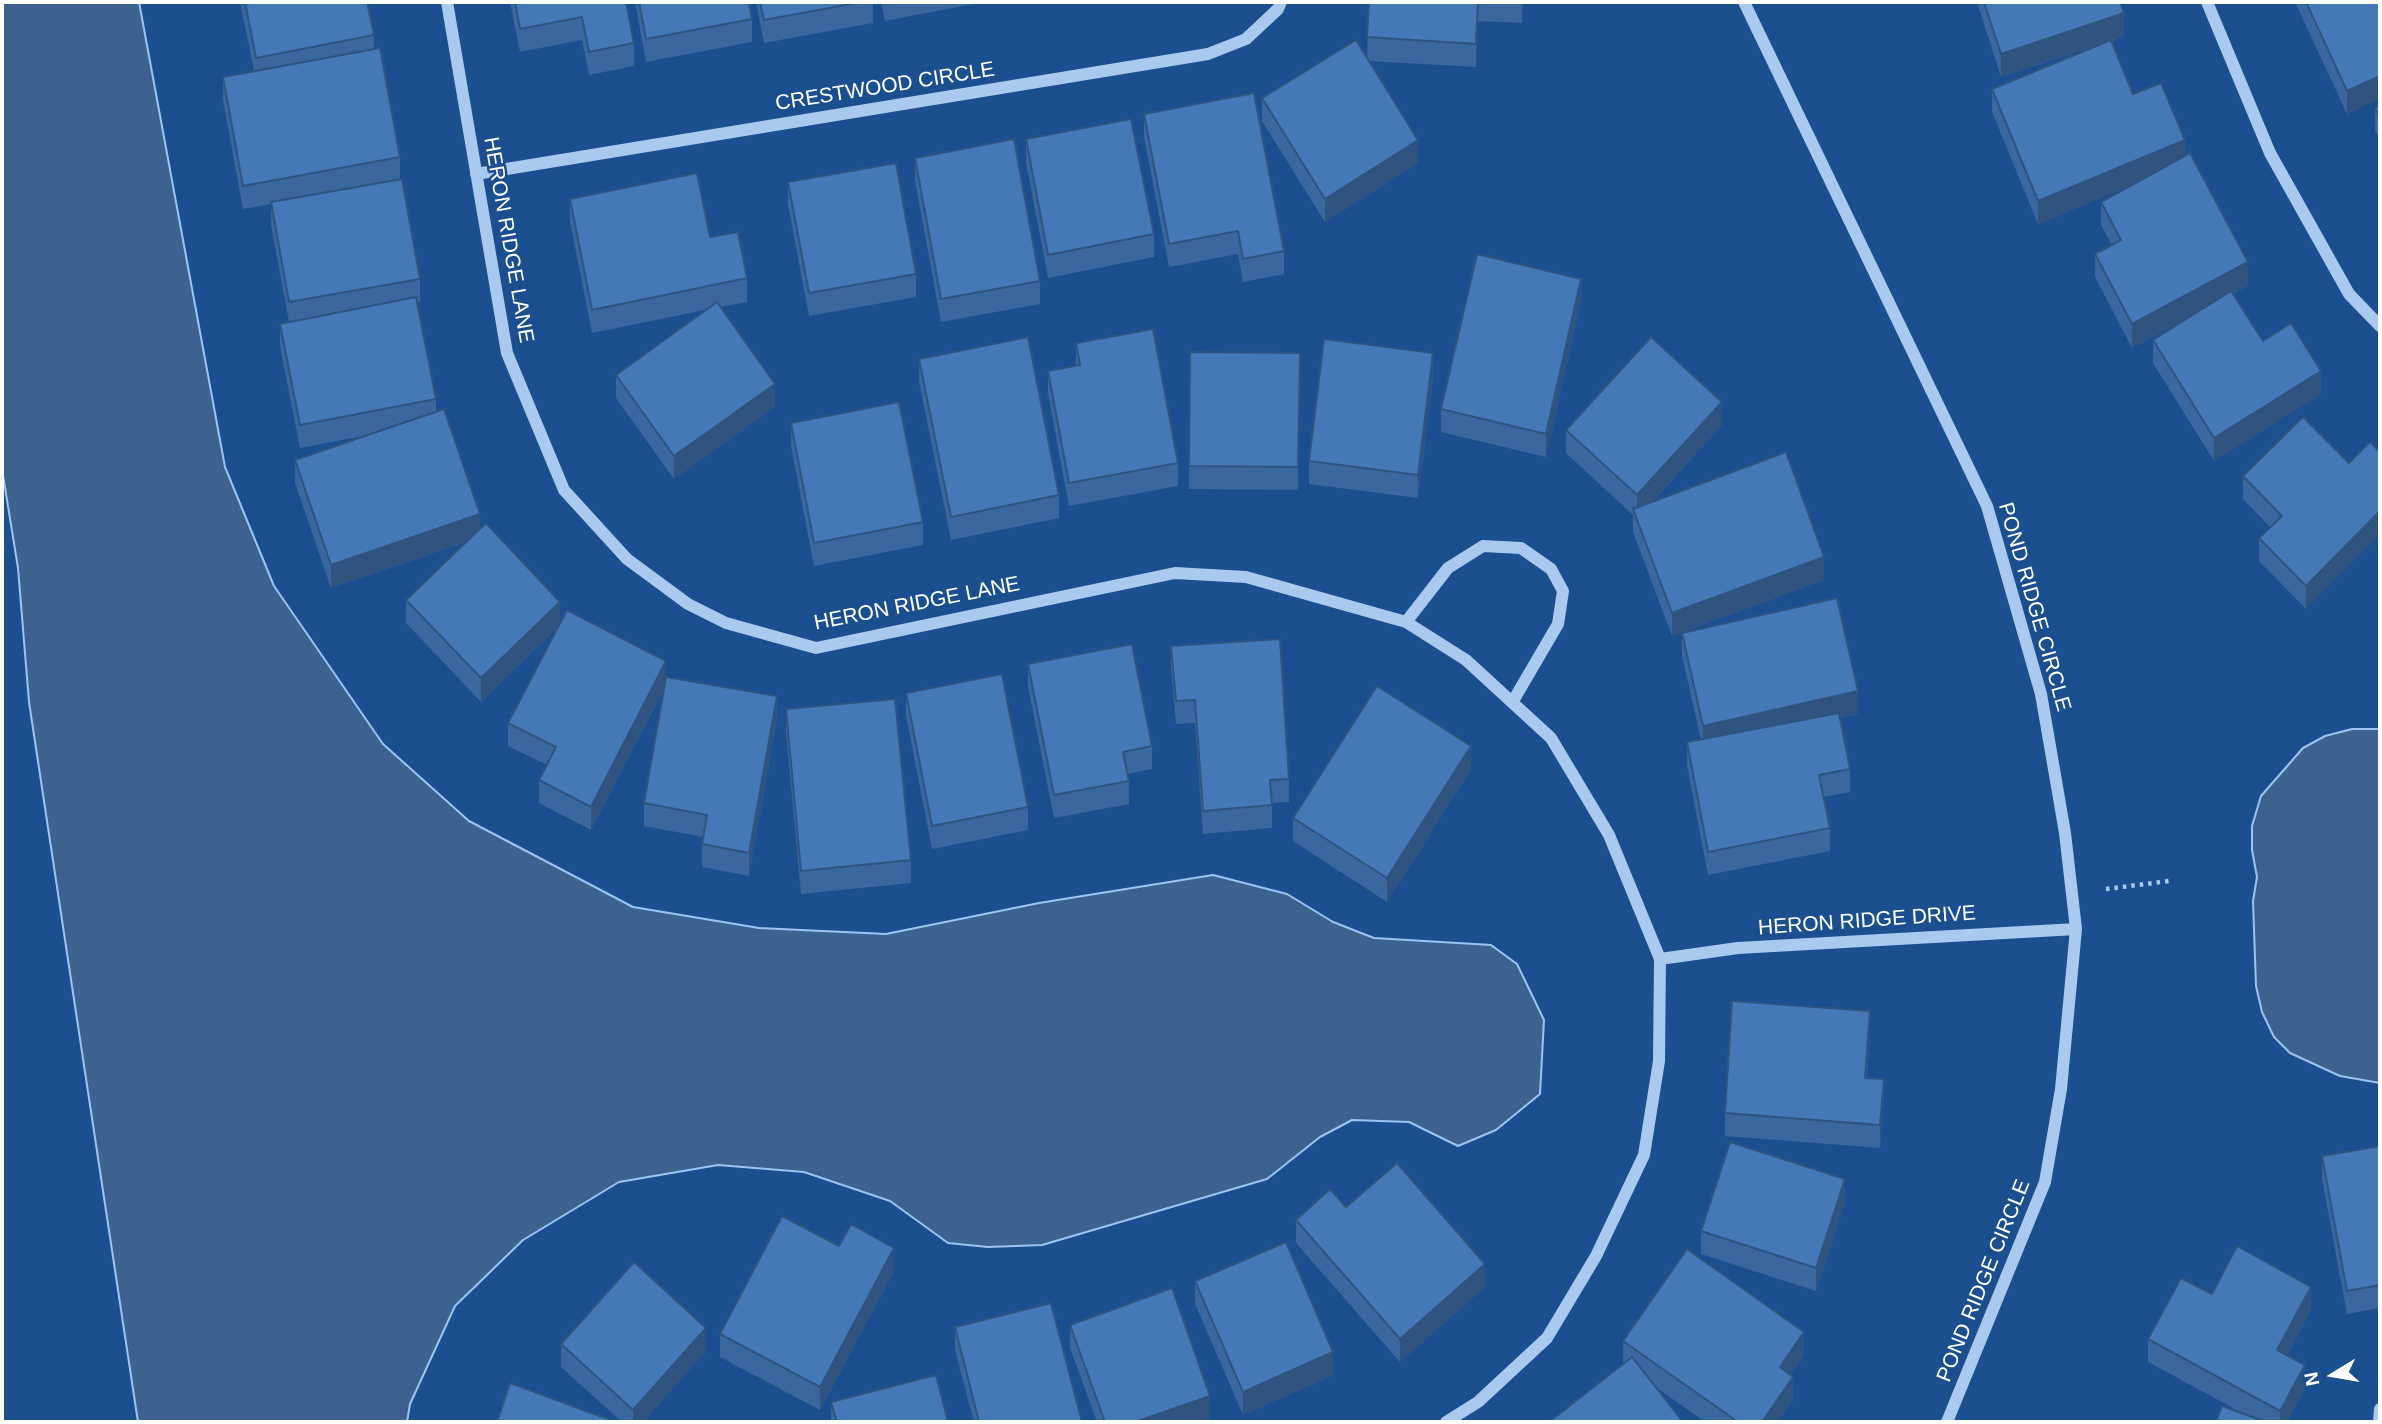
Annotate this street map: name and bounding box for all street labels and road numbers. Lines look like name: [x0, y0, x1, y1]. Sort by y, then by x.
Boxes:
street label: CRESTWOOD CIRCLE: [774, 57, 996, 117]
street label: HERON RIDGE LANE: [477, 135, 539, 345]
street label: POND RIDGE CIRCLE: [1992, 500, 2076, 714]
street label: HERON RIDGE LANE: [812, 572, 1022, 636]
street label: HERON RIDGE DRIVE: [1757, 901, 1977, 941]
street label: POND RIDGE CIRCLE: [1932, 1176, 2036, 1386]

